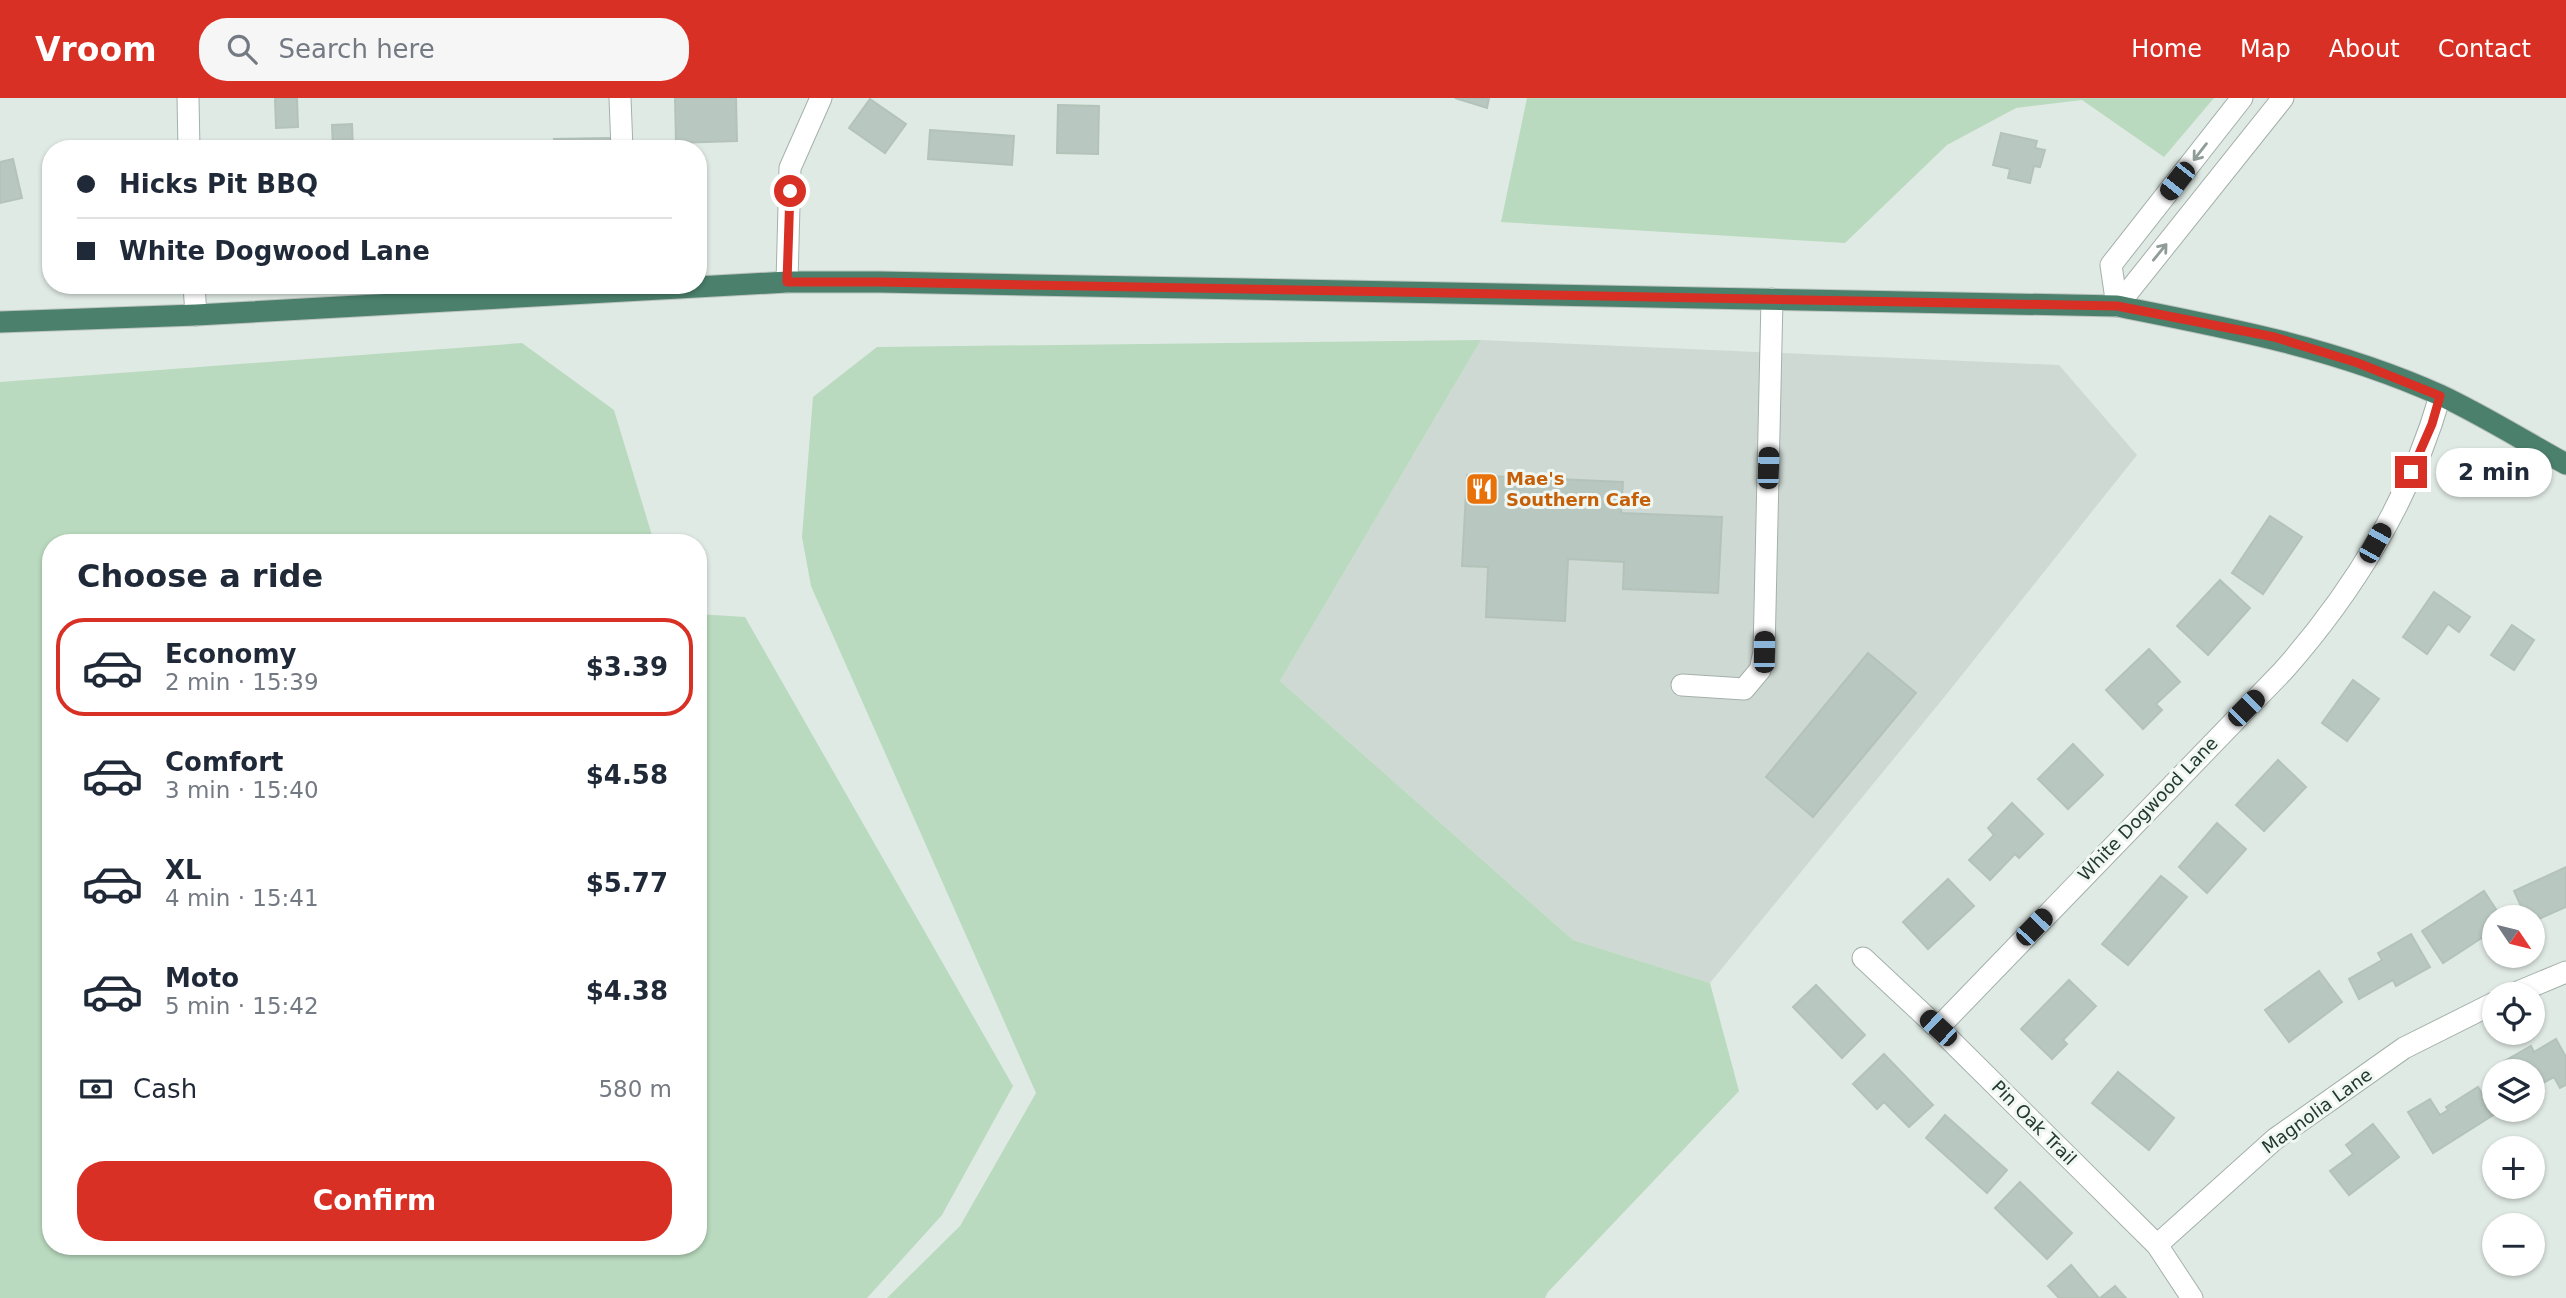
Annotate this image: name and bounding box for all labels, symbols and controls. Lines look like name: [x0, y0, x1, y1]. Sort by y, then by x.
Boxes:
search box: [199, 18, 689, 81]
text: Vroom: [35, 30, 157, 69]
icon: search: [223, 30, 261, 68]
text: Search here: [279, 34, 435, 64]
text: Home: [2131, 35, 2202, 63]
text: Map: [2240, 35, 2291, 63]
text: About: [2329, 35, 2400, 63]
text: Contact: [2438, 35, 2531, 63]
one-way arrow: [2193, 142, 2208, 160]
car: [2156, 158, 2199, 204]
text: Hicks Pit BBQ: [119, 169, 318, 199]
route start: [774, 175, 806, 207]
text: White Dogwood Lane: [119, 236, 430, 266]
one-way arrow: [2152, 244, 2168, 262]
car: [1757, 447, 1780, 489]
callout: 2 min: [2436, 448, 2551, 496]
route end: [2395, 456, 2427, 488]
text: 2 min: [2458, 459, 2530, 485]
place label: Mae's Southern Cafe: [1506, 468, 1651, 510]
restaurant icon: Mae's Southern Cafe: [1463, 470, 1501, 508]
car: [2356, 520, 2395, 566]
text: Choose a ride: [77, 557, 323, 595]
car: [1754, 631, 1775, 673]
icon: car: [81, 636, 144, 699]
text: Economy: [165, 639, 296, 669]
text: $3.39: [586, 652, 668, 682]
text: 2 min · 15:39: [165, 669, 319, 695]
car: [2224, 686, 2269, 730]
street label: White Dogwood Lane: [2073, 732, 2222, 885]
icon: car: [81, 744, 144, 807]
text: Comfort: [165, 747, 283, 777]
text: $4.58: [586, 760, 668, 790]
text: 3 min · 15:40: [165, 777, 319, 803]
icon: car: [81, 852, 144, 915]
text: XL: [165, 855, 202, 885]
text: $5.77: [586, 868, 668, 898]
text: 4 min · 15:41: [165, 885, 319, 911]
car: [2012, 905, 2057, 949]
north arrow: [2482, 905, 2544, 968]
map controls: [2482, 905, 2545, 1276]
icon: car: [81, 960, 144, 1023]
text: Moto: [165, 963, 239, 993]
text: $4.38: [586, 976, 668, 1006]
button: locate: [2482, 982, 2545, 1045]
text: 5 min · 15:42: [165, 993, 319, 1019]
car: [1916, 1006, 1961, 1050]
button: layers: [2482, 1059, 2545, 1122]
street label: Magnolia Lane: [2258, 1064, 2376, 1158]
icon: cash: [77, 1070, 115, 1108]
text: Cash: [133, 1074, 197, 1104]
text: 580 m: [598, 1076, 672, 1102]
street label: Pin Oak Trail: [1988, 1076, 2081, 1169]
button: +: [2482, 1136, 2545, 1199]
button: Confirm: [77, 1161, 672, 1241]
button: −: [2482, 1213, 2545, 1276]

